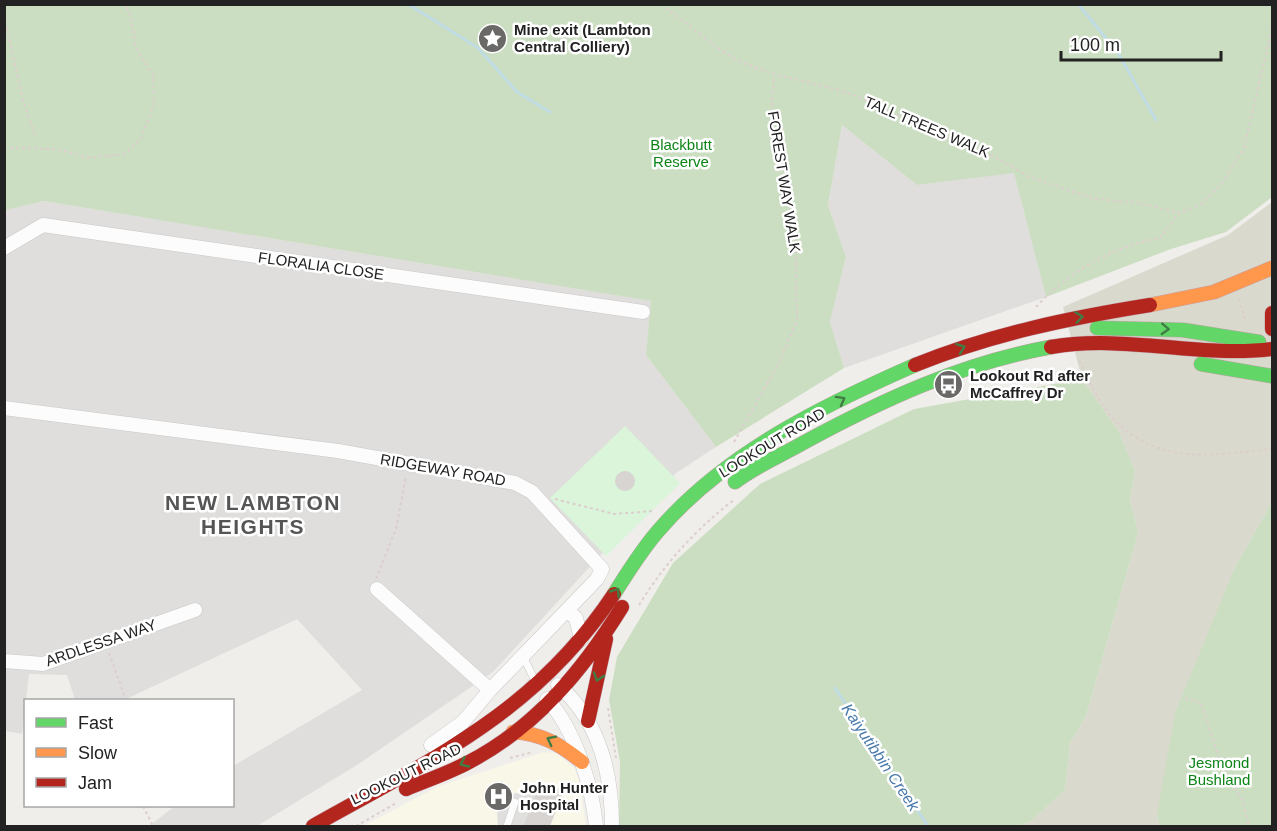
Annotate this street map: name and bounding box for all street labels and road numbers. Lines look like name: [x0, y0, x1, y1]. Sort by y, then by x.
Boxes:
street label: TALL TREES WALK: [862, 92, 992, 161]
street label: FOREST WAY WALK: [765, 110, 804, 254]
street label: FLORALIA CLOSE: [257, 248, 385, 283]
street label: LOOKOUT ROAD: [716, 404, 828, 481]
street label: RIDGEWAY ROAD: [379, 450, 507, 489]
street label: ARDLESSA WAY: [43, 616, 158, 669]
street label: LOOKOUT ROAD: [348, 739, 464, 808]

